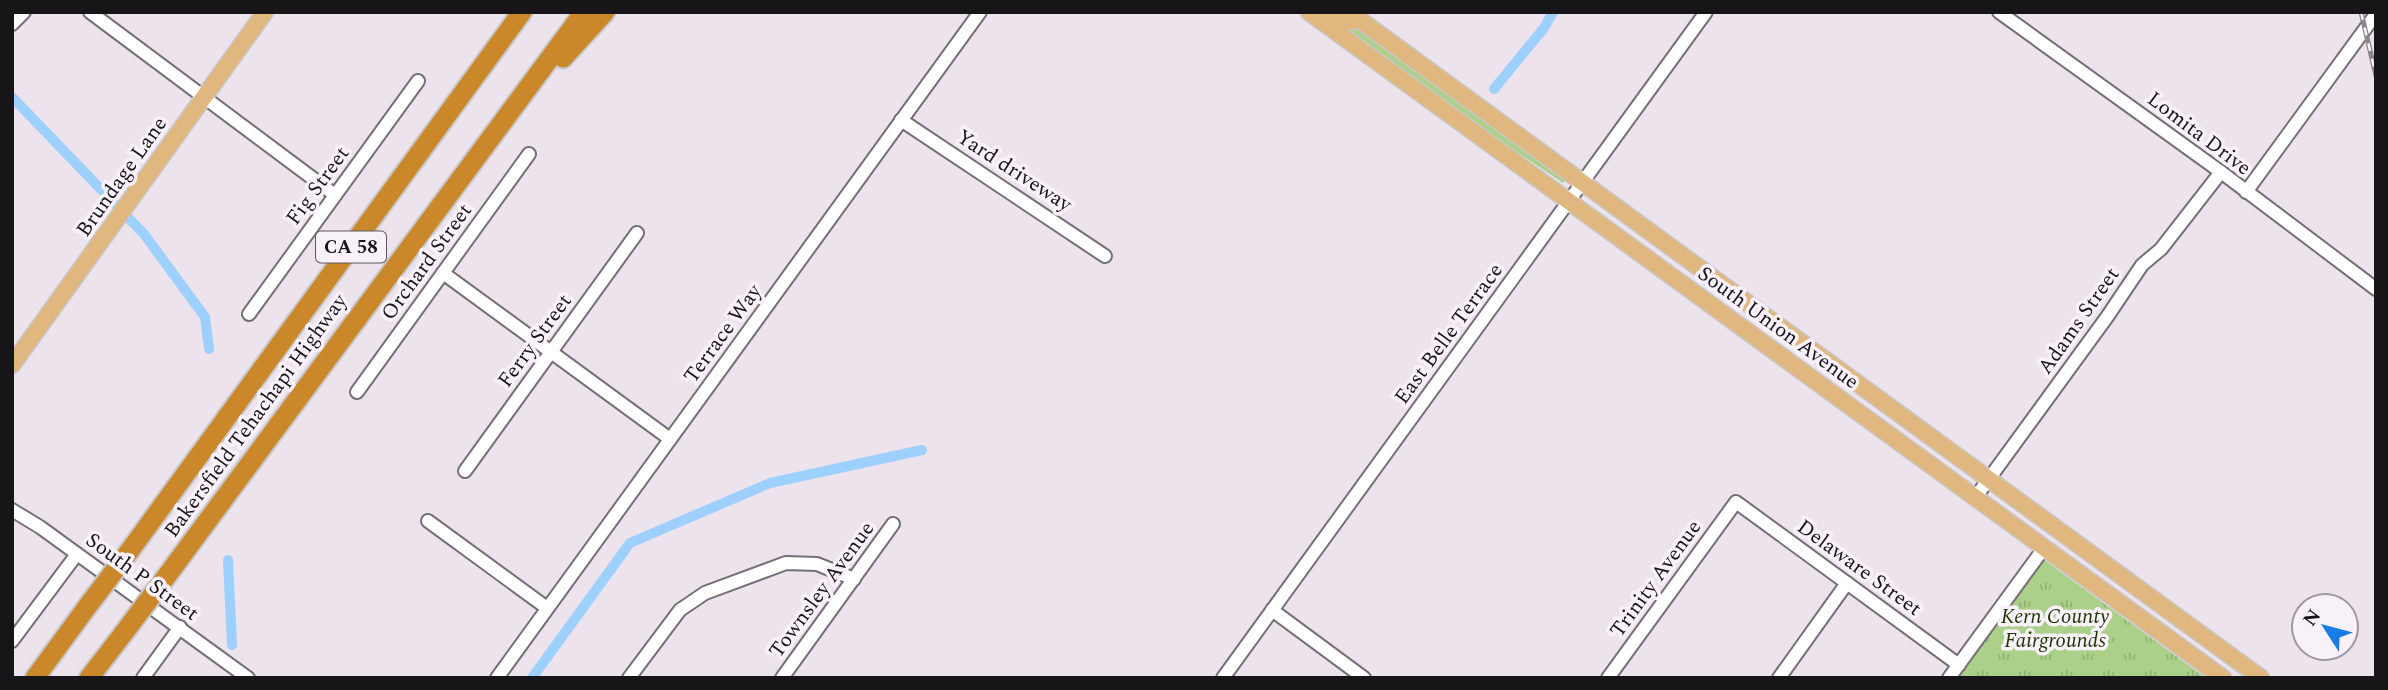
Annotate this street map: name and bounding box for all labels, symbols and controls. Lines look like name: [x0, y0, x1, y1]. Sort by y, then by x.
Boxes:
street label: Lomita Drive: [2140, 84, 2258, 184]
street label: Brundage Lane: [69, 110, 175, 244]
street label: Yard driveway: [950, 122, 1079, 221]
street label: Fig Street: [278, 140, 358, 232]
street label: Orchard Street: [373, 197, 481, 327]
road number: CA 58: [316, 232, 386, 262]
street label: East Belle Terrace: [1387, 257, 1511, 411]
street label: South Union Avenue: [1691, 258, 1865, 398]
street label: Adams Street: [2030, 261, 2128, 381]
street label: Terrace Way: [676, 277, 771, 390]
street label: Bakersfield Tehachapi Highway: [156, 287, 356, 545]
street label: Ferry Street: [490, 287, 580, 395]
street label: Delaware Street: [1790, 512, 1928, 624]
street label: Trinity Avenue: [1602, 513, 1710, 645]
street label: Townsley Avenue: [761, 515, 883, 665]
street label: South P Street: [79, 525, 205, 629]
north arrow: [2290, 592, 2360, 662]
park label: Kern County Fairgrounds: [2001, 601, 2110, 657]
text: N: [2296, 603, 2329, 633]

